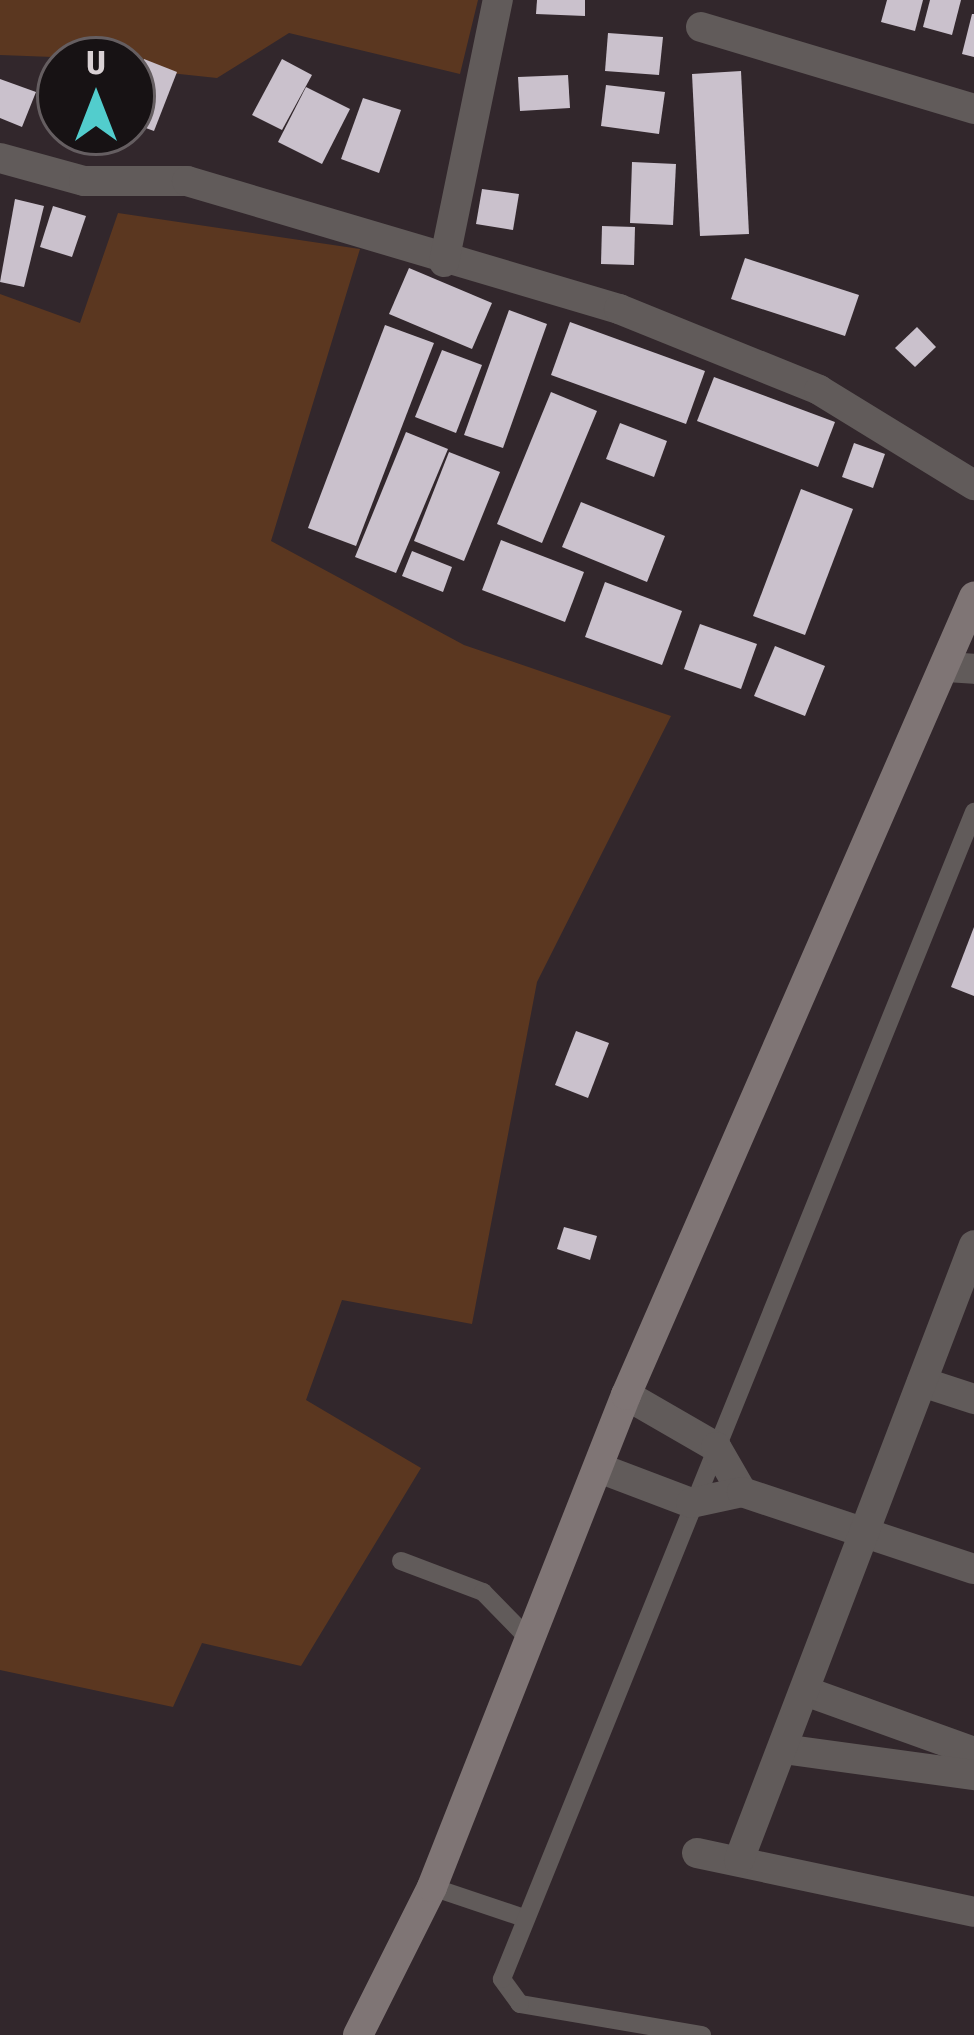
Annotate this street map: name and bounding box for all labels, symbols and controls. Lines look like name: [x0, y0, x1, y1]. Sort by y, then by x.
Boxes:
north arrow: [36, 36, 156, 156]
text: U: [86, 43, 106, 83]

